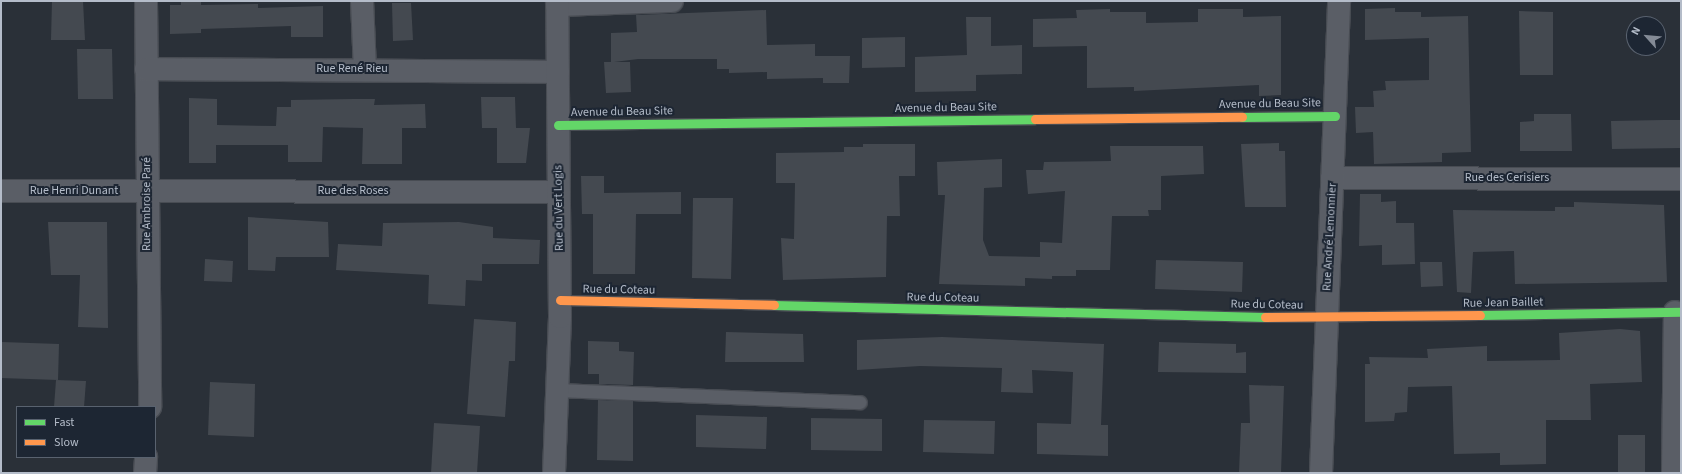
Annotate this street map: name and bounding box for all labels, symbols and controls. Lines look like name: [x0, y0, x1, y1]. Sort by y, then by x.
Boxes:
north arrow: [1626, 16, 1666, 56]
text: N: [1627, 24, 1644, 37]
street label: Rue René Rieu: [316, 62, 388, 76]
street label: Avenue du Beau Site: [1219, 96, 1321, 112]
street label: Avenue du Beau Site: [895, 100, 997, 116]
street label: Avenue du Beau Site: [571, 104, 673, 120]
street label: Rue Ambroise Paré: [140, 157, 154, 251]
street label: Rue du Vert Logis: [551, 165, 567, 251]
street label: Rue des Cerisiers: [1465, 171, 1549, 185]
street label: Rue André Lemonnier: [1320, 183, 1340, 291]
street label: Rue Henri Dunant: [30, 184, 118, 198]
street label: Rue des Roses: [318, 184, 388, 198]
street label: Rue du Coteau: [583, 282, 655, 298]
street label: Rue du Coteau: [907, 290, 979, 306]
street label: Rue Jean Baillet: [1463, 295, 1543, 311]
street label: Rue du Coteau: [1231, 297, 1303, 313]
legend: [16, 406, 156, 458]
text: Fast: [54, 414, 74, 431]
text: Slow: [54, 434, 79, 451]

